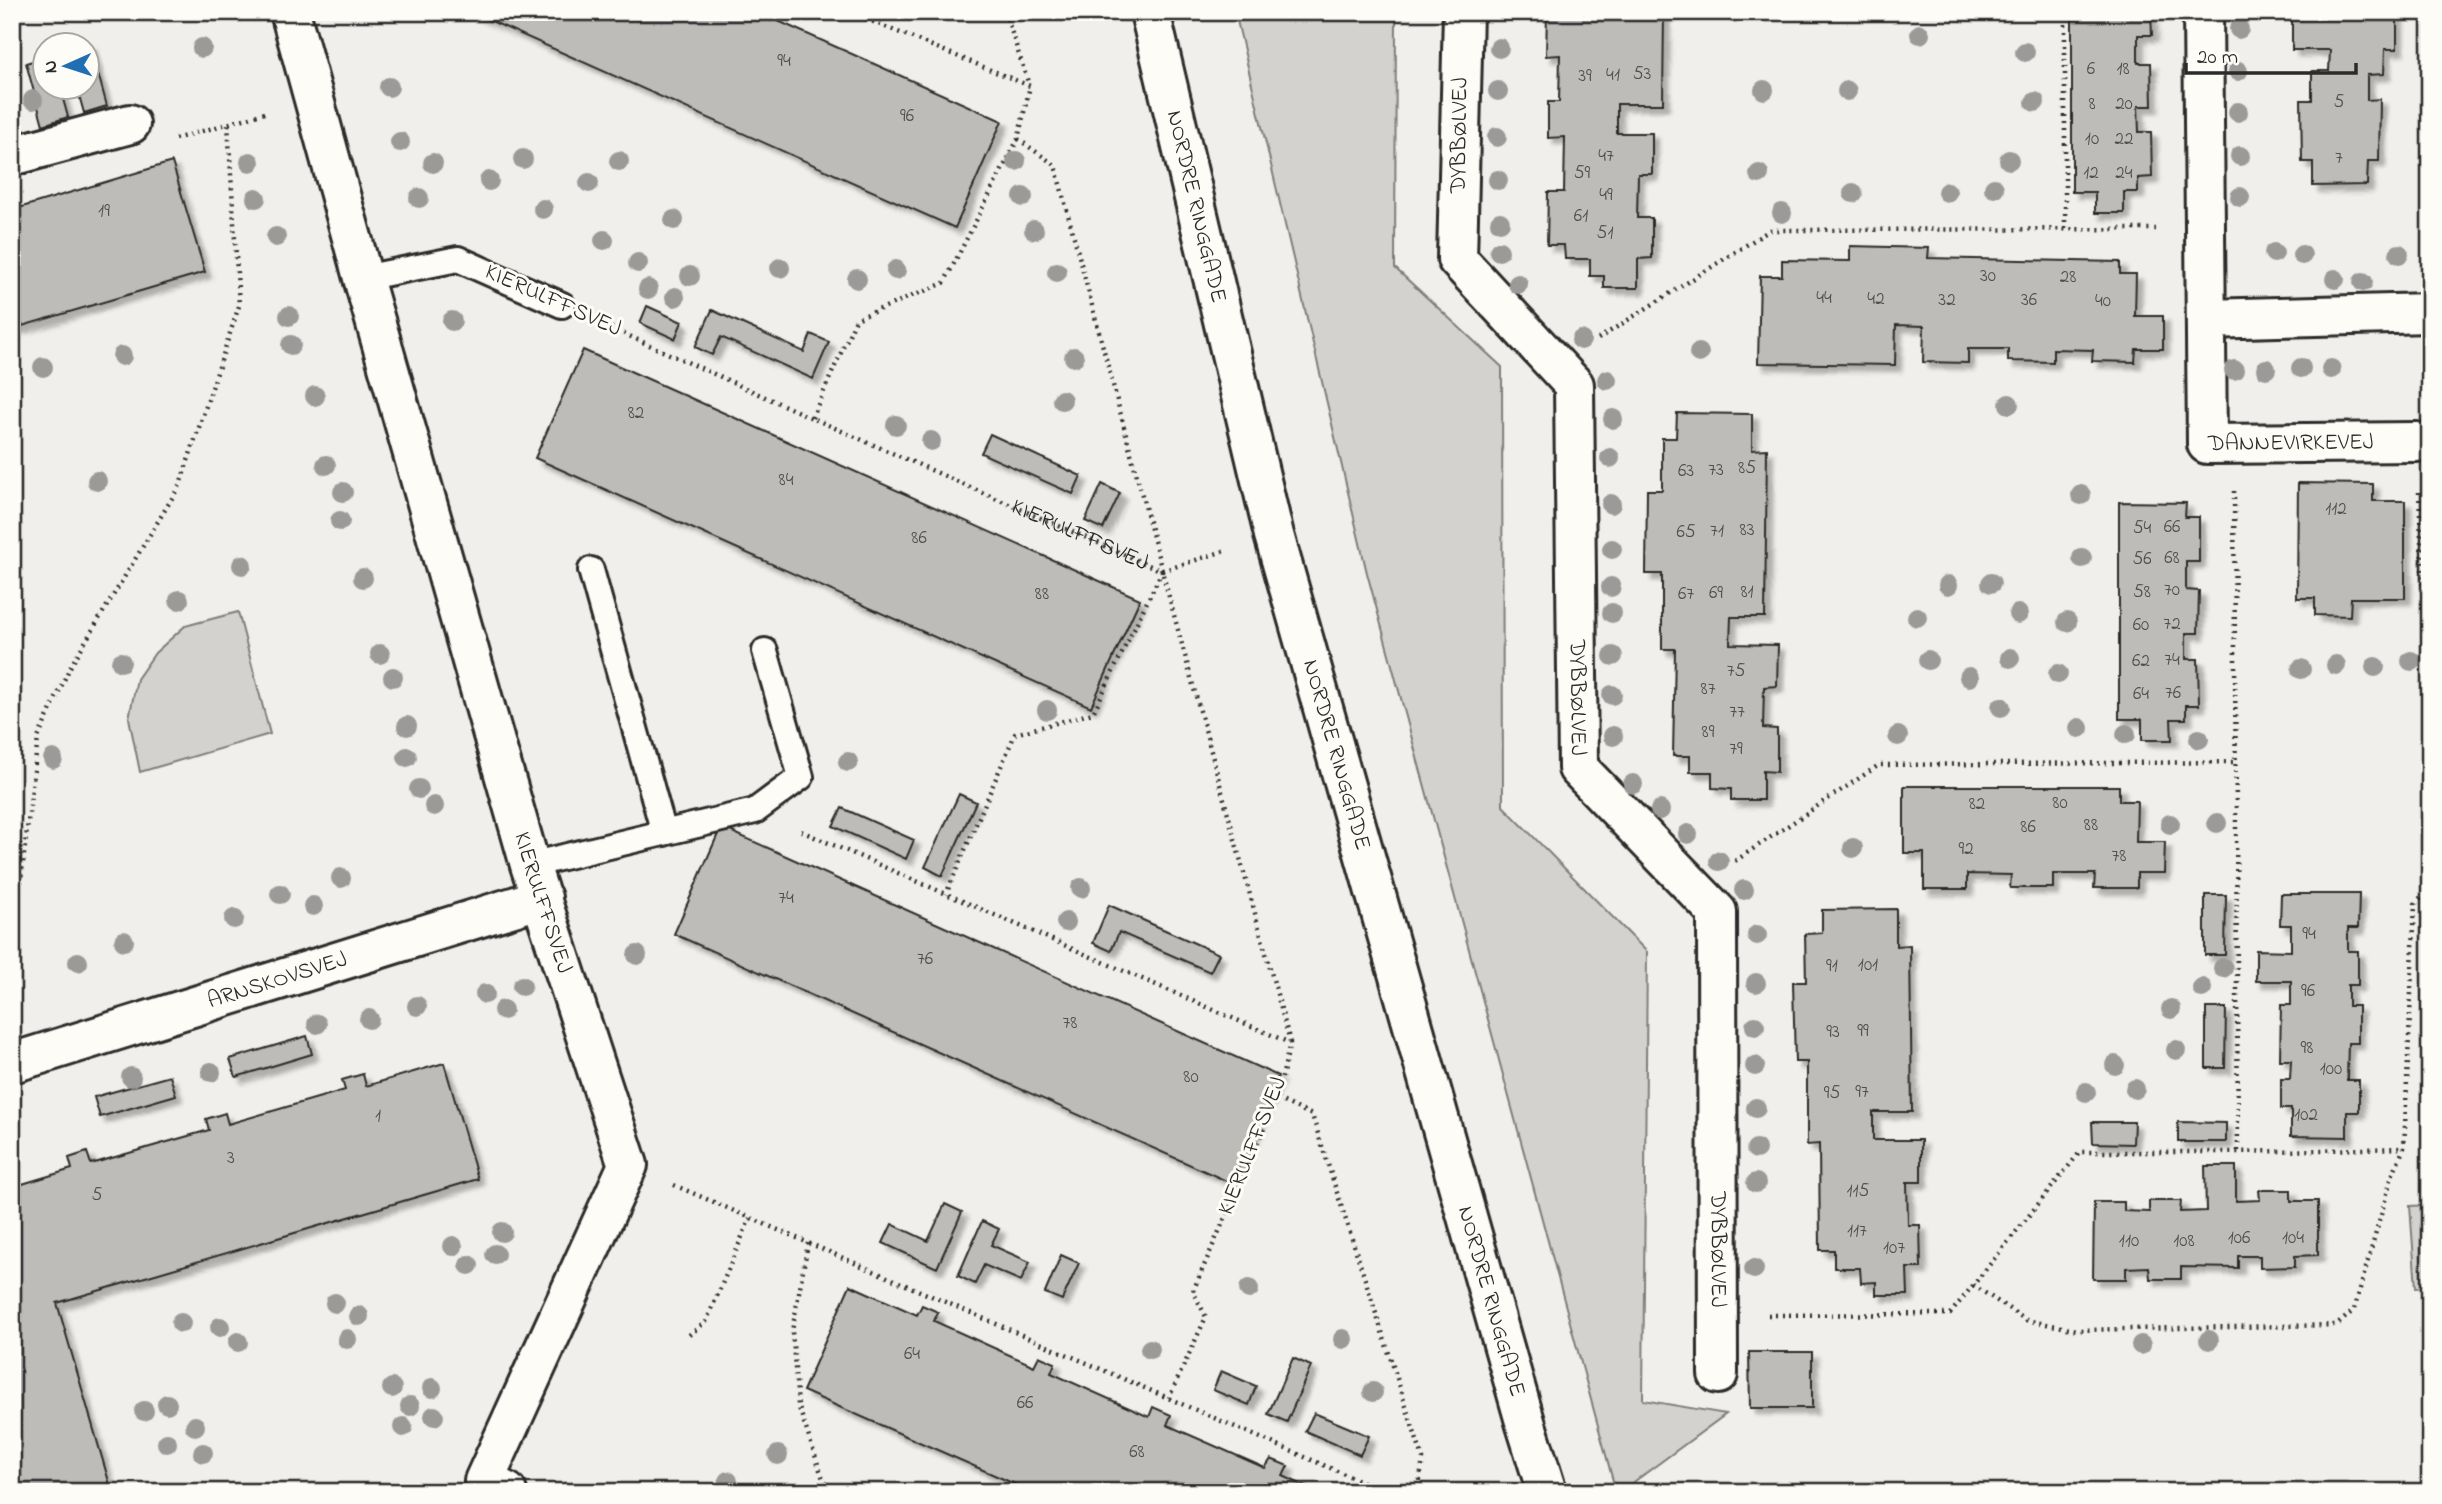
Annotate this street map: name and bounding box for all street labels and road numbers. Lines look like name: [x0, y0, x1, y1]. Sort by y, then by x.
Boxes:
street label: DYBBØLVEJ: [1442, 77, 1478, 194]
street label: NORDRE RINGGADE: [1157, 107, 1235, 306]
street label: KIERULFFSVEJ: [479, 256, 627, 346]
street label: DANNEVIRKEVEJ: [2207, 426, 2374, 461]
street label: KIERULFFSVEJ: [1006, 491, 1154, 580]
street label: DYBBØLVEJ: [1560, 639, 1594, 756]
street label: NORDRE RINGGADE: [1294, 656, 1379, 854]
street label: KIERULFFSVEJ: [505, 828, 581, 978]
street label: ARNSKOVSVEJ: [203, 943, 352, 1018]
street label: KIERULFFSVEJ: [1210, 1072, 1296, 1220]
street label: DYBBØLVEJ: [1701, 1191, 1734, 1308]
street label: NORDRE RINGGADE: [1448, 1202, 1534, 1401]

